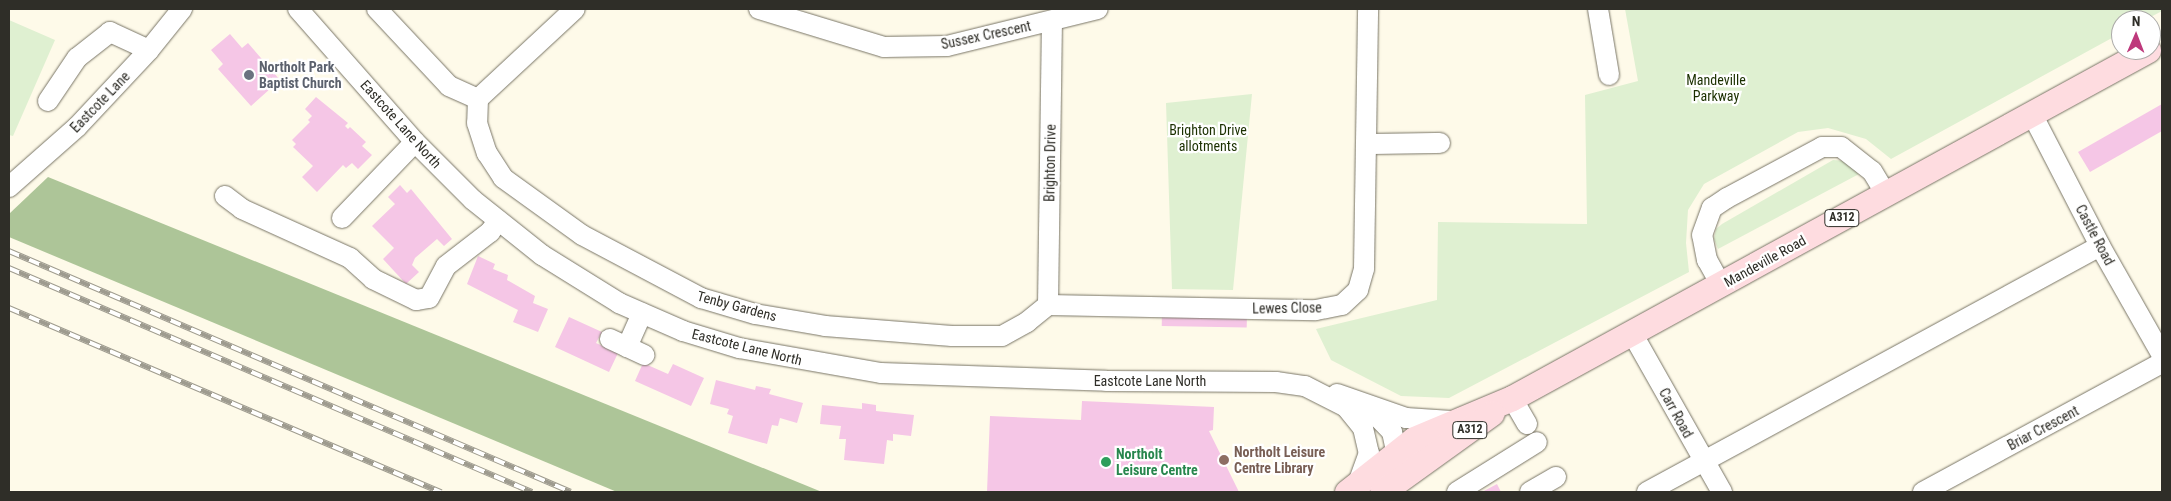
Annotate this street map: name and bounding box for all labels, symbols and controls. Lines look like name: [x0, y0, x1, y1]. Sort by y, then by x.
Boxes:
north arrow: [2111, 10, 2161, 60]
text: N: [2132, 13, 2141, 29]
street label: Sussex Crescent: [939, 17, 1033, 53]
place label: Northolt Park Baptist Church: [259, 59, 342, 92]
street label: Eastcote Lane: [67, 68, 133, 136]
marker: Northolt Park Baptist Church: [243, 69, 255, 81]
park label: Mandeville Parkway: [1686, 72, 1746, 104]
street label: Eastcote Lane North: [357, 76, 445, 172]
park label: Brighton Drive allotments: [1169, 122, 1247, 154]
street label: Brighton Drive: [1041, 124, 1059, 202]
street label: Castle Road: [2072, 202, 2118, 268]
road number: A312: [1823, 208, 1861, 228]
street label: Mandeville Road: [1721, 232, 1809, 290]
street label: Tenby Gardens: [695, 287, 779, 325]
street label: Lewes Close: [1252, 299, 1322, 317]
street label: Eastcote Lane North: [690, 325, 804, 369]
street label: Eastcote Lane North: [1094, 373, 1206, 389]
street label: Carr Road: [1655, 385, 1697, 441]
street label: Briar Crescent: [2004, 402, 2082, 454]
road number: A312: [1451, 420, 1489, 440]
place label: Northolt Leisure Centre Library: [1234, 444, 1325, 477]
place label: Northolt Leisure Centre: [1116, 446, 1198, 478]
marker: Northolt Leisure Centre Library: [1218, 454, 1230, 466]
marker: Northolt Leisure Centre: [1100, 456, 1112, 468]

